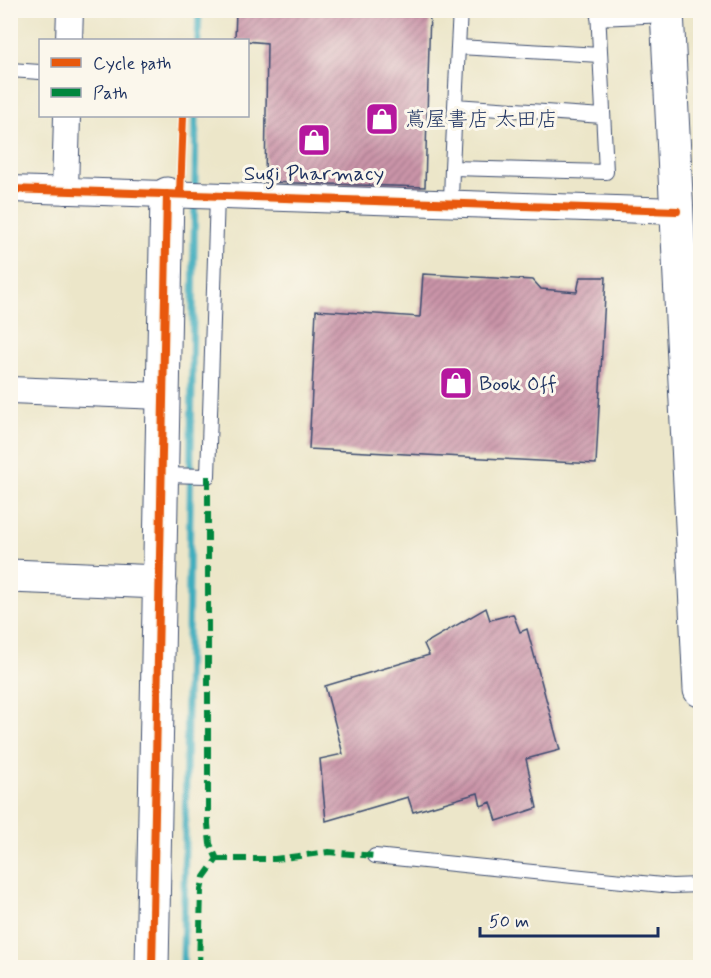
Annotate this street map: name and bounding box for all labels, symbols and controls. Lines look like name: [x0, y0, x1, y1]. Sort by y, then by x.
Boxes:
legend: [39, 39, 249, 117]
text: Cycle path: [93, 52, 171, 76]
text: Path: [93, 82, 128, 106]
shop icon: 蔦屋書店 太田店: [364, 101, 400, 137]
place label: 蔦屋書店 太田店: [405, 106, 558, 134]
shop icon: Sugi Pharmacy: [296, 122, 332, 158]
place label: Sugi Pharmacy: [244, 160, 384, 190]
shop icon: Book Off: [438, 365, 474, 401]
place label: Book Off: [479, 370, 557, 398]
scale bar: [480, 900, 658, 938]
text: 50 m: [489, 910, 529, 934]

